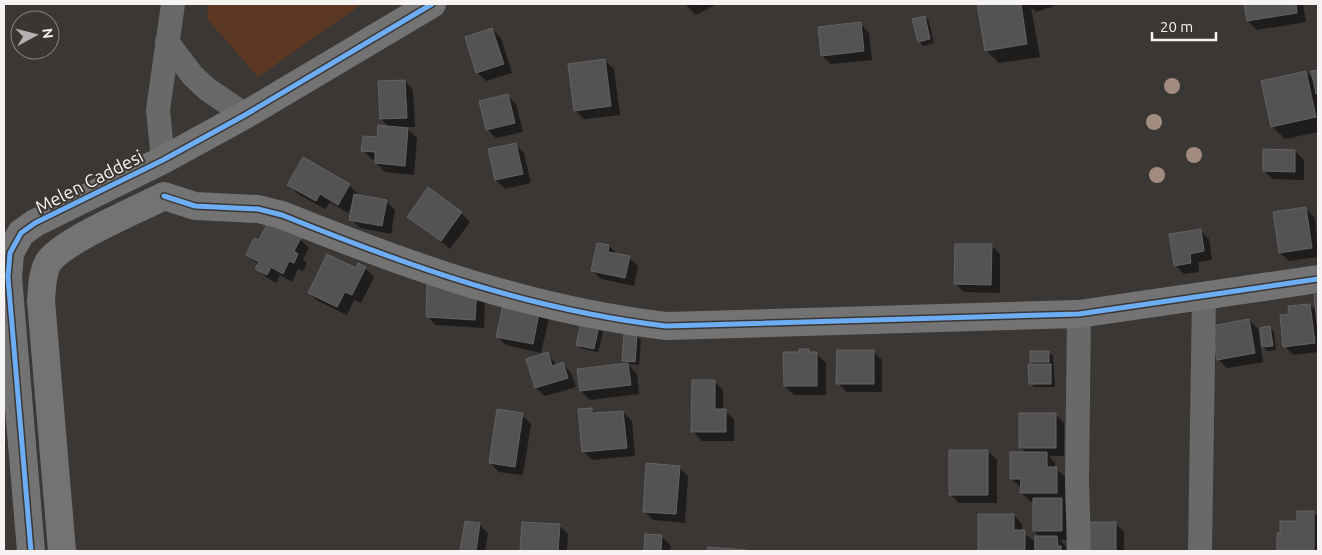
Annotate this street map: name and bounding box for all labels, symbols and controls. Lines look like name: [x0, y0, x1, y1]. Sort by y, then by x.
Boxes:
north arrow: [10, 10, 60, 60]
scale bar: [1152, 10, 1216, 42]
text: 20 m: [1160, 18, 1193, 35]
text: N: [39, 27, 56, 40]
street label: Melen Caddesi: [32, 145, 146, 217]

